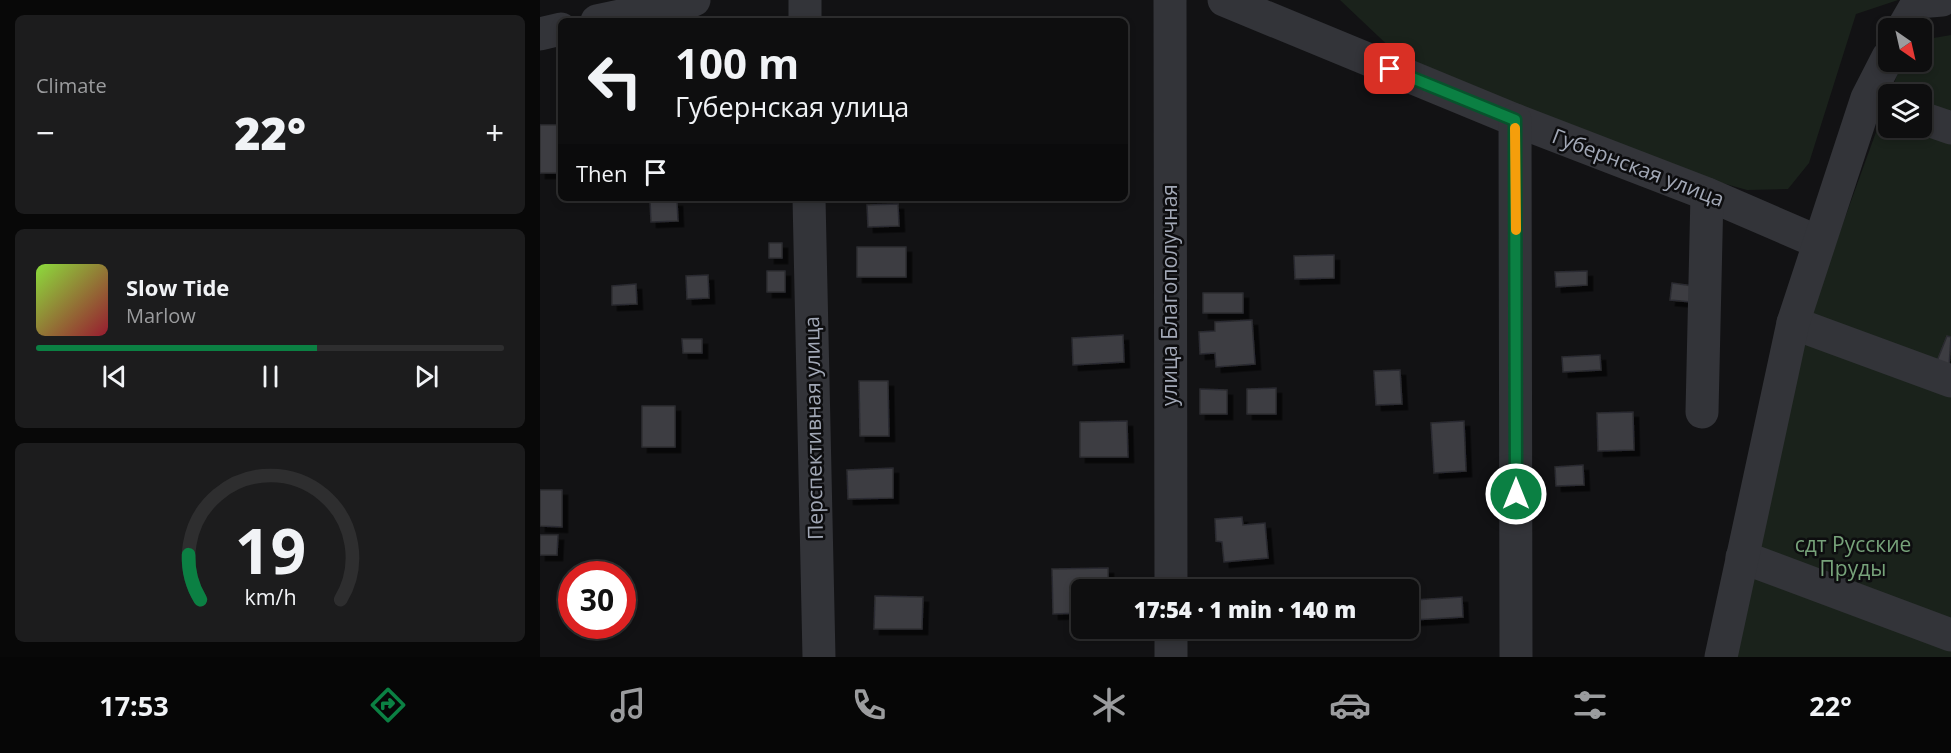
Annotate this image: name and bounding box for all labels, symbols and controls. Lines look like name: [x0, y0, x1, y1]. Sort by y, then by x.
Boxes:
north arrow: [1878, 18, 1932, 72]
map controls: [1878, 18, 1932, 138]
text: 100 m: [675, 34, 799, 91]
icon: left: [576, 42, 654, 120]
pin: [1364, 43, 1415, 94]
icon: arrive: [1373, 52, 1406, 85]
text: Climate: [36, 72, 107, 99]
button: layers: [1878, 84, 1932, 138]
text: Губернская улица: [675, 88, 909, 125]
text: 22°: [234, 102, 306, 163]
text: −: [36, 110, 55, 155]
text: +: [485, 110, 504, 155]
street label: Губернская улица: [1548, 121, 1728, 213]
icon: arrive: [639, 156, 672, 189]
text: Then: [576, 158, 627, 188]
street label: улица Благополучная: [1155, 184, 1183, 406]
text: Slow Tide: [126, 272, 229, 302]
text: Marlow: [126, 302, 196, 329]
street label: Перспективная улица: [797, 316, 829, 540]
icon: previous: [98, 360, 131, 393]
icon: pause: [254, 360, 287, 393]
icon: next: [410, 360, 443, 393]
position arrow: [1484, 462, 1548, 526]
text: 19: [234, 507, 306, 592]
park label: сдт Русские Пруды: [1795, 530, 1911, 582]
speed limit sign: 30: [558, 561, 636, 639]
text: km/h: [244, 582, 296, 611]
text: 17:54 · 1 min · 140 m: [1134, 594, 1356, 624]
icon: directions: [367, 684, 409, 726]
icon: music: [607, 684, 649, 726]
icon: phone: [848, 684, 890, 726]
icon: climate: [1088, 684, 1130, 726]
icon: car: [1329, 684, 1371, 726]
icon: filters: [1569, 684, 1611, 726]
text: 17:53: [99, 687, 169, 724]
text: 22°: [1809, 687, 1852, 724]

